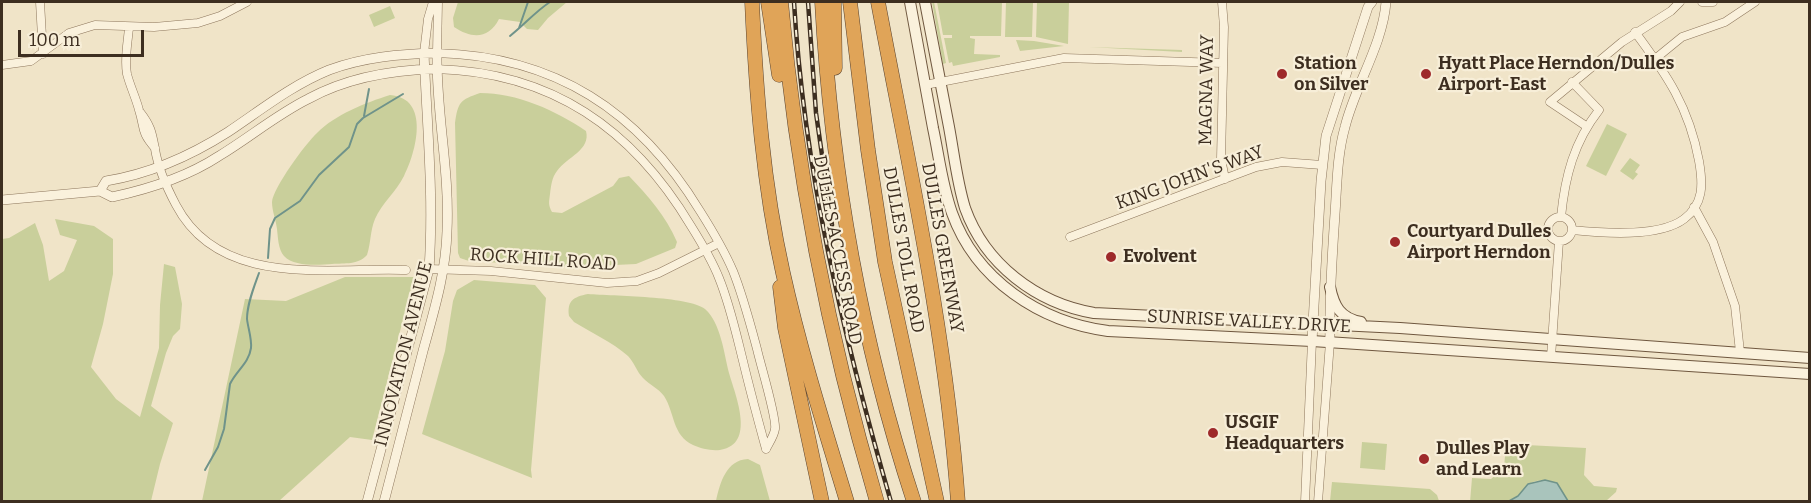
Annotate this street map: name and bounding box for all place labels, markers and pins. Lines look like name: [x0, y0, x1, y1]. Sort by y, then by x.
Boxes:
place label: Station on Silver: [1294, 53, 1369, 96]
place label: Hyatt Place Herndon/Dulles Airport-East: [1438, 53, 1674, 96]
marker: Station on Silver: [1275, 67, 1289, 81]
marker: Hyatt Place Herndon/Dulles Airport-East: [1419, 67, 1433, 81]
place label: Courtyard Dulles Airport Herndon: [1407, 221, 1551, 264]
marker: Courtyard Dulles Airport Herndon: [1388, 235, 1402, 249]
place label: Evolvent: [1123, 246, 1197, 268]
marker: Evolvent: [1104, 250, 1118, 264]
place label: USGIF Headquarters: [1225, 412, 1344, 454]
marker: USGIF Headquarters: [1206, 426, 1220, 440]
place label: Dulles Play and Learn: [1436, 438, 1529, 480]
marker: Dulles Play and Learn: [1417, 452, 1431, 466]

